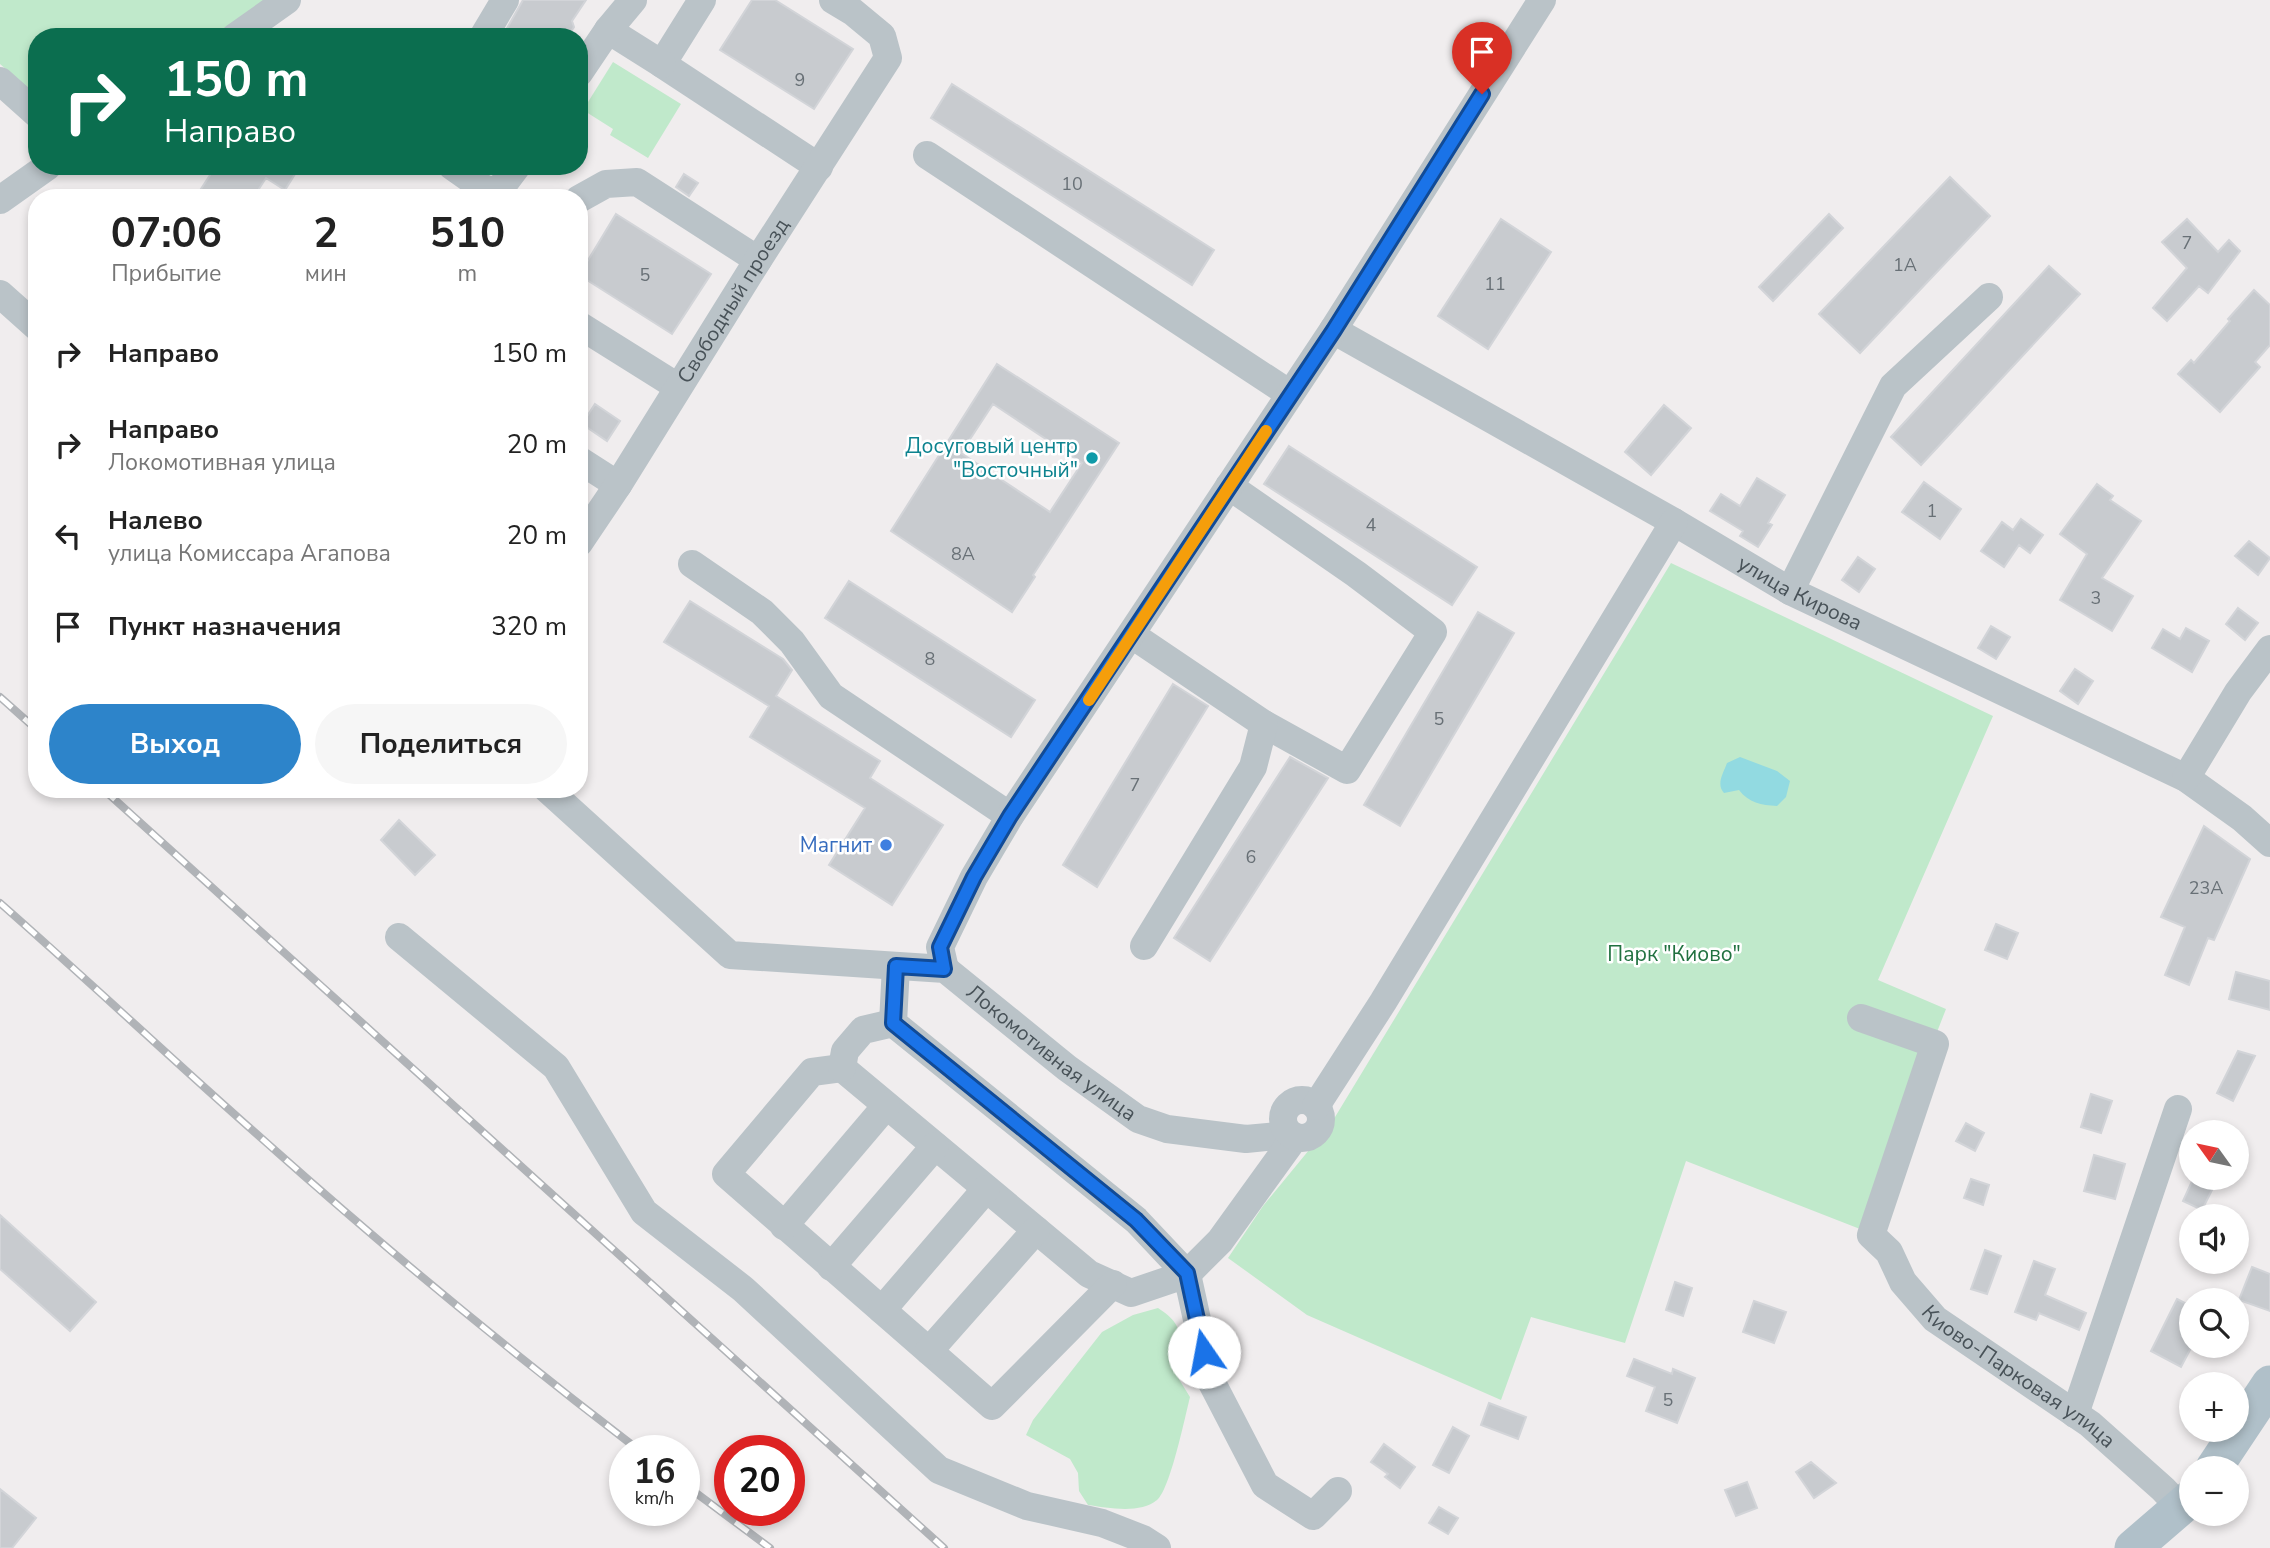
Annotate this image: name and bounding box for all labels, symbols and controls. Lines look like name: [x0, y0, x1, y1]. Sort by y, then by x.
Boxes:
pin: [1452, 22, 1512, 94]
icon: arrive: [1463, 33, 1501, 71]
text: 150 m: [164, 46, 308, 113]
icon: right: [49, 56, 140, 147]
house number: 9: [795, 68, 805, 92]
text: Направо: [164, 110, 296, 153]
house number: 10: [1061, 172, 1083, 196]
text: 07:06: [111, 205, 222, 262]
text: 2: [313, 205, 338, 262]
text: 510: [430, 205, 505, 262]
street label: Свободный проезд: [671, 213, 795, 389]
house number: 7: [2182, 231, 2192, 255]
house number: 1А: [1893, 253, 1917, 277]
text: Прибытие: [111, 258, 222, 289]
text: мин: [305, 258, 347, 289]
text: m: [458, 258, 477, 289]
house number: 5: [640, 263, 650, 287]
house number: 11: [1484, 272, 1506, 296]
icon: right: [49, 335, 87, 373]
text: Направо: [108, 336, 219, 371]
text: 150 m: [491, 336, 567, 371]
text: Направо: [108, 412, 219, 447]
icon: right: [49, 426, 87, 464]
text: 20 m: [507, 427, 567, 462]
place label: Досуговый центр "Восточный": [905, 432, 1078, 484]
text: Локомотивная улица: [108, 447, 336, 478]
marker: Досуговый центр "Восточный": [1084, 450, 1100, 466]
house number: 1: [1927, 499, 1937, 523]
text: Налево: [108, 503, 203, 538]
house number: 4: [1366, 513, 1377, 537]
icon: left: [49, 517, 87, 555]
text: 20 m: [507, 518, 567, 553]
text: улица Комиссара Агапова: [108, 538, 391, 569]
house number: 8А: [951, 542, 975, 566]
street label: улица Кирова: [1732, 549, 1867, 637]
house number: 3: [2091, 586, 2101, 610]
icon: arrive: [49, 608, 87, 646]
text: Пункт назначения: [108, 609, 341, 644]
text: 320 m: [491, 609, 567, 644]
house number: 8: [925, 647, 935, 671]
button: Выход: [49, 704, 301, 784]
button: Поделиться: [315, 704, 567, 784]
house number: 5: [1434, 707, 1444, 731]
house number: 7: [1130, 773, 1140, 797]
place label: Магнит: [800, 831, 873, 859]
marker: Магнит: [878, 837, 894, 853]
house number: 6: [1246, 845, 1256, 869]
house number: 23А: [2189, 876, 2223, 900]
park label: Парк "Киово": [1607, 940, 1741, 968]
street label: Локомотивная улица: [961, 978, 1142, 1127]
north arrow: [2179, 1120, 2249, 1190]
map controls: [2179, 1120, 2249, 1526]
button: sound: [2179, 1204, 2249, 1274]
button: search: [2179, 1288, 2249, 1358]
street label: Киово-Парковая улица: [1915, 1299, 2121, 1454]
position arrow: [1167, 1315, 1241, 1389]
button: +: [2179, 1372, 2249, 1442]
house number: 5: [1663, 1388, 1673, 1412]
speed limit sign: 20: [714, 1435, 805, 1526]
text: 16: [633, 1448, 676, 1495]
button: −: [2179, 1456, 2249, 1526]
text: km/h: [635, 1486, 674, 1510]

